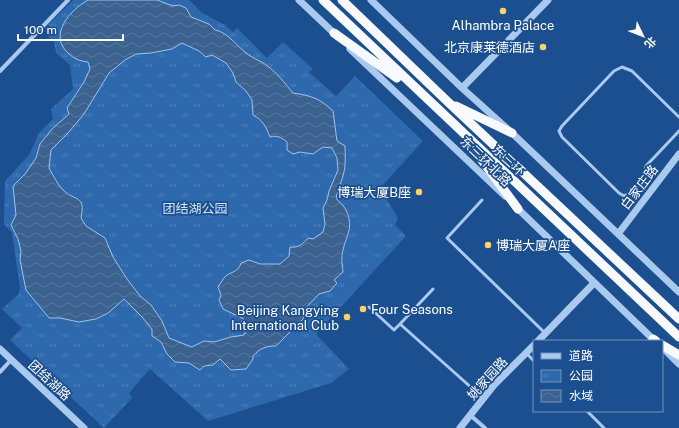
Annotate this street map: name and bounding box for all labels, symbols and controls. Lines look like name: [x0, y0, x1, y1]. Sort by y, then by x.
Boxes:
marker: Alhambra Palace: [498, 6, 508, 16]
scale bar: [18, 16, 123, 42]
north arrow: [623, 16, 663, 56]
place label: Alhambra Palace: [452, 18, 554, 33]
text: 100 m: [24, 23, 57, 37]
text: 北: [642, 35, 658, 51]
place label: 北京康莱德酒店: [444, 40, 535, 55]
marker: 北京康莱德酒店: [538, 42, 548, 52]
street label: 东三环北路: [457, 133, 514, 189]
street label: 东三环: [489, 142, 528, 179]
street label: 白家庄路: [618, 162, 661, 213]
place label: 博瑞大厦B座: [337, 185, 411, 200]
marker: 博瑞大厦B座: [414, 187, 424, 197]
park label: 团结湖公园: [162, 201, 228, 216]
place label: 博瑞大厦A座: [496, 238, 570, 253]
marker: 博瑞大厦A座: [483, 240, 493, 250]
place label: Four Seasons: [371, 302, 453, 317]
place label: Beijing Kangying International Club: [231, 303, 339, 333]
marker: Four Seasons: [358, 304, 368, 314]
marker: Beijing Kangying International Club: [342, 312, 352, 322]
legend: [533, 340, 663, 412]
text: 道路: [569, 349, 593, 363]
street label: 姚家园路: [464, 354, 510, 403]
street label: 团结湖路: [26, 357, 74, 404]
text: 公园: [569, 369, 593, 383]
text: 水域: [569, 389, 593, 403]

